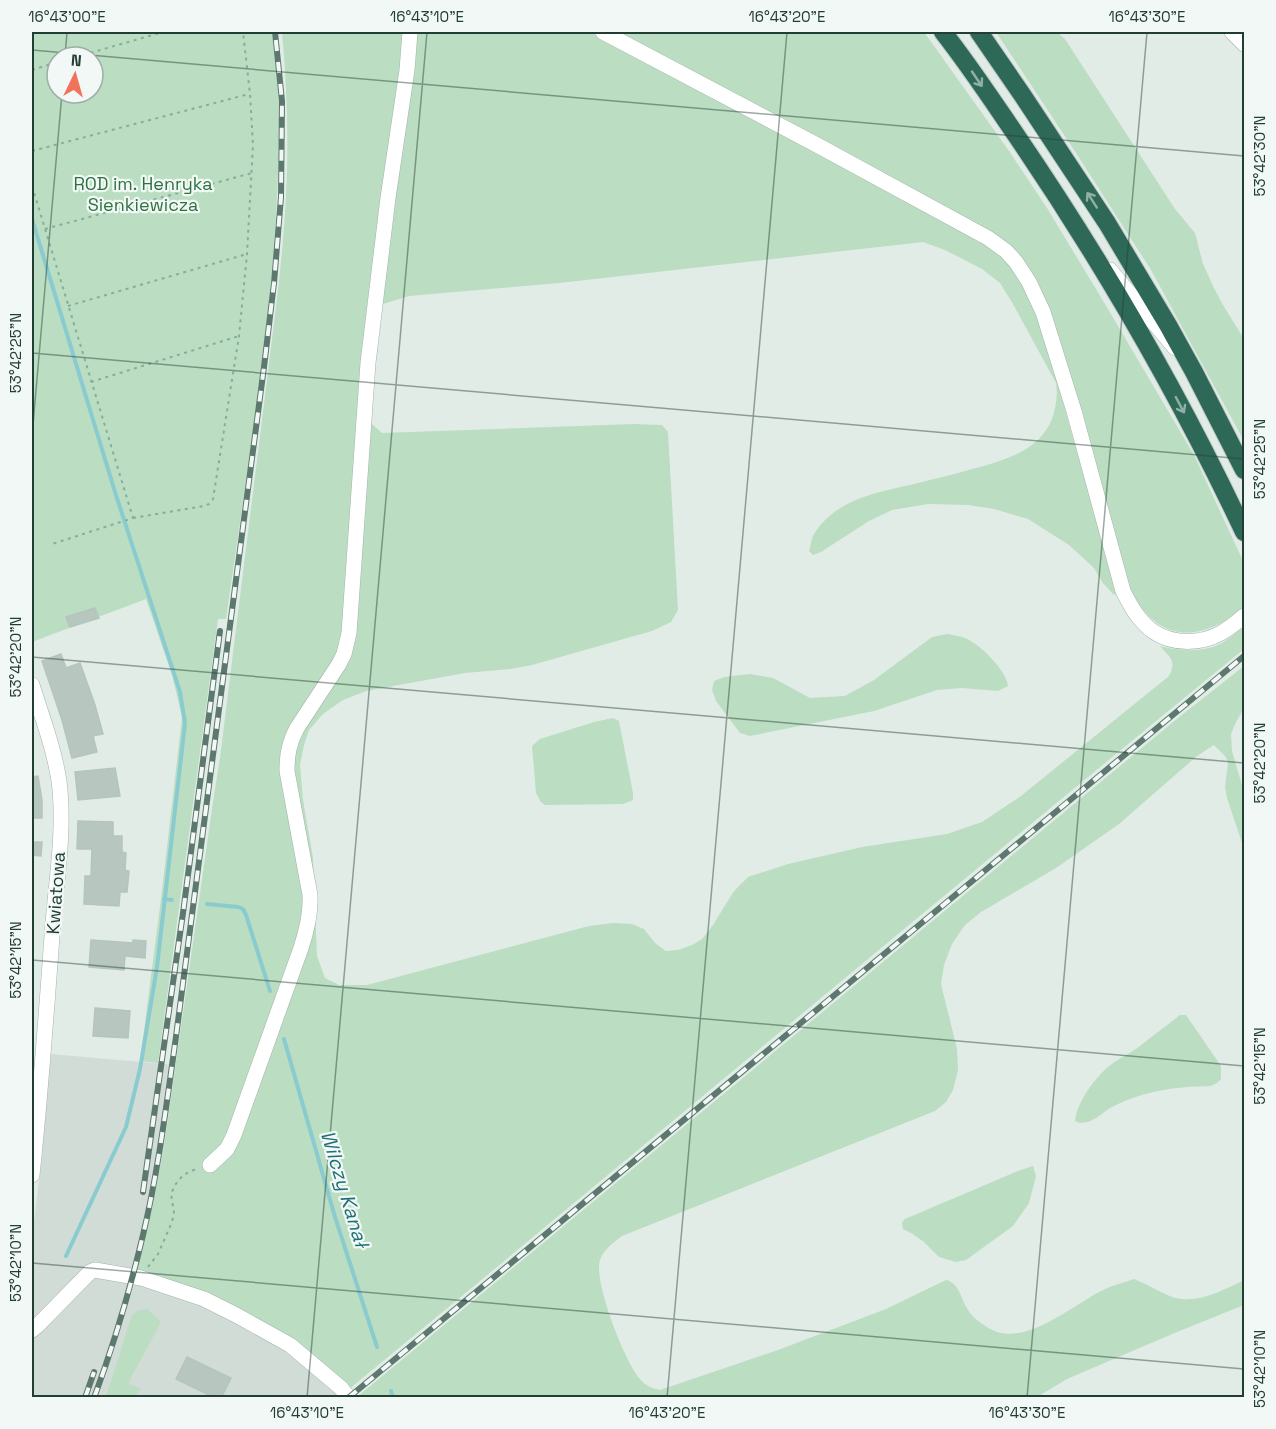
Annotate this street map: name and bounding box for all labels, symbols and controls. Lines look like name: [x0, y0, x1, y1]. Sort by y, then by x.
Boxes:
text: 16°43'00"E: [28, 7, 106, 26]
text: 16°43'10"E: [390, 7, 464, 26]
text: 16°43'20"E: [749, 7, 825, 26]
text: 16°43'30"E: [1109, 7, 1185, 26]
north arrow: [45, 45, 105, 105]
text: N: [70, 50, 83, 71]
one-way arrow: [971, 70, 983, 86]
text: 53°42'30"N: [1250, 116, 1269, 196]
park label: ROD im. Henryka Sienkiewicza: [73, 172, 213, 216]
one-way arrow: [1086, 192, 1098, 209]
text: 53°42'25"N: [6, 313, 25, 393]
one-way arrow: [1175, 395, 1186, 413]
text: 53°42'25"N: [1250, 419, 1269, 499]
text: 53°42'20"N: [6, 617, 25, 697]
text: 53°42'20"N: [1250, 723, 1269, 803]
street label: Kwiatowa: [41, 851, 70, 935]
text: 53°42'15"N: [6, 921, 25, 999]
text: 53°42'15"N: [1250, 1027, 1269, 1105]
water label: Wilczy Kanał: [315, 1127, 376, 1252]
text: 53°42'10"N: [6, 1224, 25, 1302]
text: 53°42'10"N: [1250, 1330, 1269, 1408]
text: 16°43'10"E: [270, 1403, 344, 1422]
text: 16°43'20"E: [629, 1403, 705, 1422]
text: 16°43'30"E: [989, 1403, 1065, 1422]

